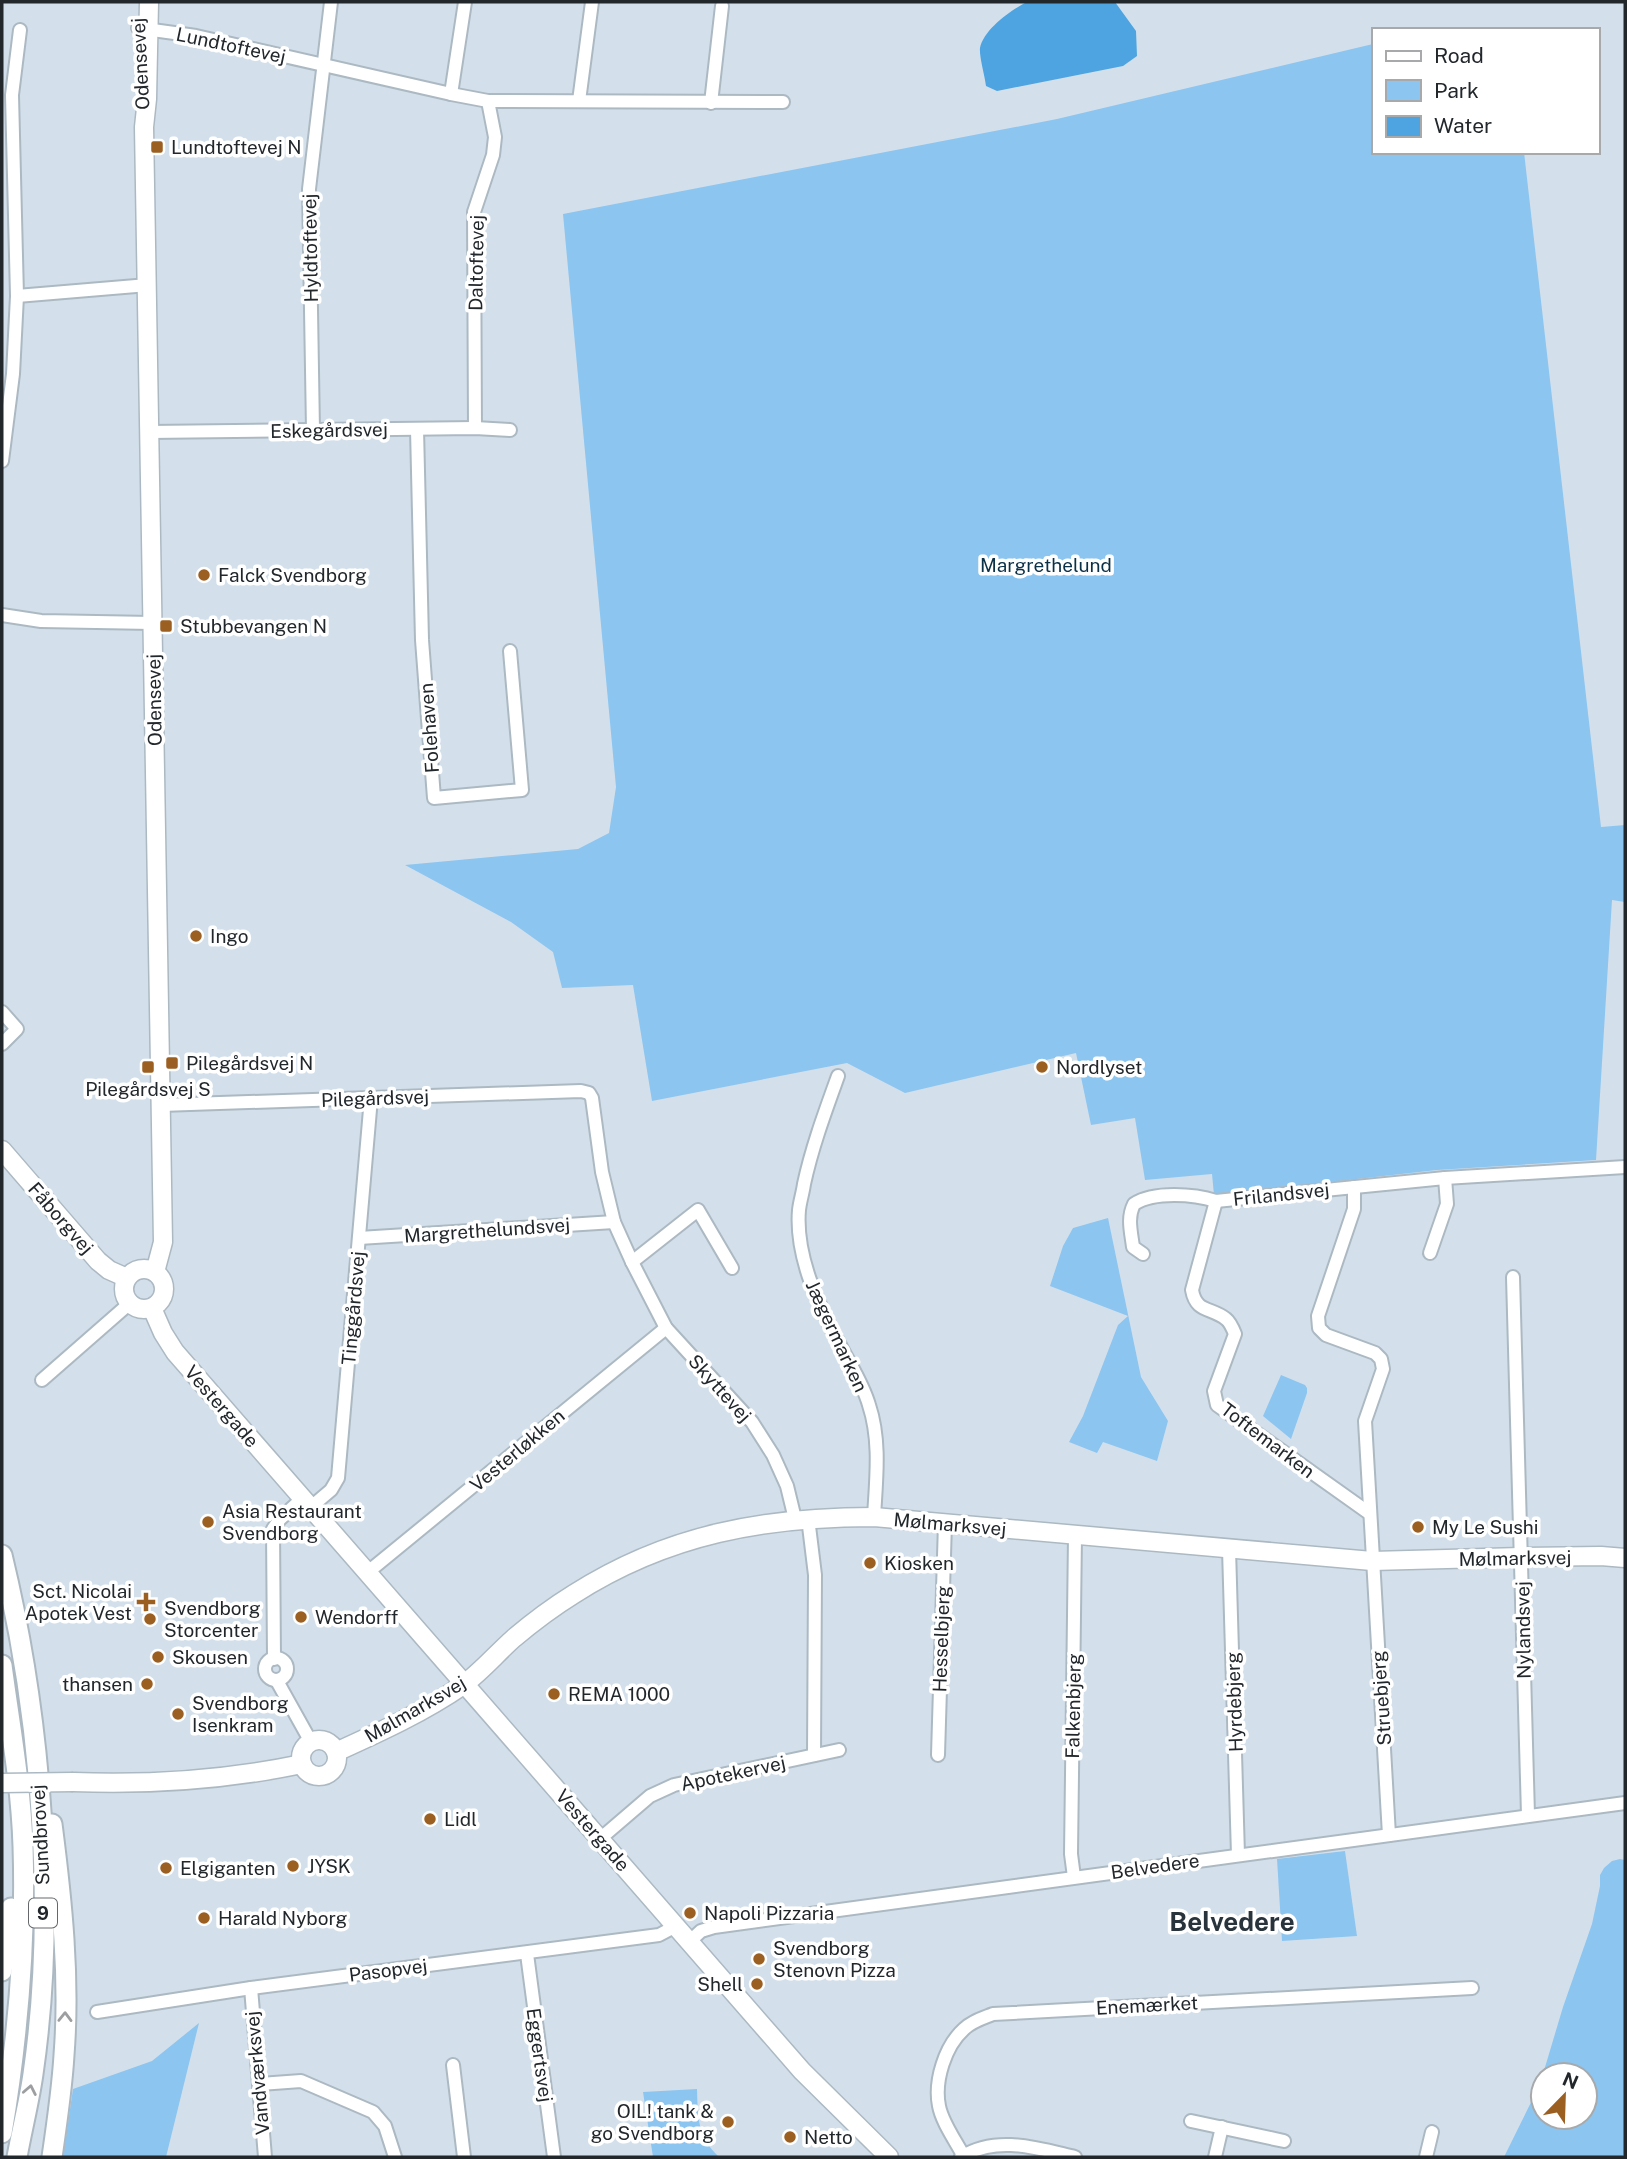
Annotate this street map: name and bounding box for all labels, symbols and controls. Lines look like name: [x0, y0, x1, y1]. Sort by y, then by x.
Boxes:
street label: Odensevej: [127, 17, 153, 111]
street label: Lundtoftevej: [174, 23, 288, 67]
legend: [1372, 28, 1599, 154]
text: Road: [1434, 43, 1484, 68]
text: Park: [1434, 78, 1479, 103]
text: Water: [1434, 113, 1492, 138]
place label: Lundtoftevej N: [171, 136, 302, 158]
marker: Lundtoftevej N: [149, 139, 165, 155]
street label: Hyldtoftevej: [298, 194, 322, 302]
street label: Daltoftevej: [464, 215, 488, 311]
street label: Eskegårdsvej: [270, 418, 388, 442]
park label: Margrethelund: [980, 554, 1112, 576]
place label: Falck Svendborg: [218, 564, 367, 586]
marker: Falck Svendborg: [196, 567, 212, 583]
place label: Stubbevangen N: [180, 615, 327, 637]
marker: Stubbevangen N: [158, 618, 174, 634]
street label: Odensevej: [142, 654, 166, 746]
street label: Folehaven: [415, 682, 443, 774]
place label: Ingo: [210, 925, 249, 947]
marker: Ingo: [188, 928, 204, 944]
place label: Pilegårdsvej N: [186, 1052, 313, 1074]
marker: Pilegårdsvej N: [164, 1055, 180, 1071]
place label: Nordlyset: [1056, 1056, 1142, 1078]
marker: Pilegårdsvej S: [140, 1059, 156, 1075]
marker: Nordlyset: [1034, 1059, 1050, 1075]
place label: Pilegårdsvej S: [85, 1078, 211, 1100]
street label: Pilegårdsvej: [321, 1085, 429, 1111]
street label: Fåborgvej: [24, 1178, 98, 1258]
street label: Frilandsvej: [1232, 1178, 1330, 1210]
street label: Margrethelundsvej: [403, 1213, 571, 1247]
street label: Tinggårdsvej: [337, 1250, 369, 1366]
street label: Jægermarken: [802, 1277, 872, 1395]
street label: Skyttevej: [684, 1350, 756, 1426]
street label: Vestergade: [181, 1361, 263, 1451]
street label: Toftemarken: [1217, 1398, 1319, 1482]
street label: Vesterløkken: [465, 1404, 569, 1496]
place label: Asia Restaurant Svendborg: [222, 1500, 362, 1544]
street label: Mølmarksvej: [893, 1508, 1007, 1540]
marker: Asia Restaurant Svendborg: [200, 1514, 216, 1530]
place label: My Le Sushi: [1432, 1516, 1538, 1538]
marker: My Le Sushi: [1410, 1519, 1426, 1535]
street label: Mølmarksvej: [1458, 1546, 1572, 1570]
place label: Kiosken: [884, 1552, 954, 1574]
marker: Kiosken: [862, 1555, 878, 1571]
place label: Sct. Nicolai Apotek Vest: [25, 1580, 132, 1624]
street label: Nylandsvej: [1511, 1581, 1535, 1679]
street label: Hesselbjerg: [928, 1585, 954, 1693]
marker: Sct. Nicolai Apotek Vest: [138, 1594, 154, 1610]
place label: Svendborg Storcenter: [164, 1597, 261, 1641]
place label: Wendorff: [315, 1606, 398, 1628]
marker: Wendorff: [293, 1609, 309, 1625]
marker: Svendborg Storcenter: [142, 1611, 158, 1627]
place label: Skousen: [172, 1646, 248, 1668]
marker: Skousen: [150, 1649, 166, 1665]
street label: Struebjerg: [1367, 1650, 1395, 1746]
street label: Hyrdebjerg: [1221, 1651, 1247, 1752]
street label: Falkenbjerg: [1061, 1653, 1085, 1759]
street label: Mølmarksvej: [361, 1671, 469, 1747]
place label: thansen: [62, 1673, 133, 1695]
marker: thansen: [139, 1676, 155, 1692]
place label: REMA 1000: [568, 1683, 670, 1705]
marker: REMA 1000: [546, 1686, 562, 1702]
place label: Svendborg Isenkram: [192, 1692, 289, 1736]
marker: Svendborg Isenkram: [170, 1706, 186, 1722]
street label: Apotekervej: [678, 1751, 788, 1795]
street label: Sundbrovej: [26, 1784, 54, 1886]
street label: Vestergade: [552, 1785, 634, 1875]
place label: Lidl: [444, 1808, 477, 1830]
marker: Lidl: [422, 1811, 438, 1827]
street label: Belvedere: [1109, 1849, 1201, 1883]
place label: JYSK: [307, 1855, 351, 1877]
place label: Elgiganten: [180, 1857, 275, 1879]
marker: JYSK: [285, 1858, 301, 1874]
marker: Elgiganten: [158, 1860, 174, 1876]
road number: 9: [29, 1898, 57, 1927]
place label: Napoli Pizzaria: [704, 1902, 834, 1924]
marker: Napoli Pizzaria: [682, 1905, 698, 1921]
district label: Belvedere: [1169, 1906, 1295, 1937]
place label: Harald Nyborg: [218, 1907, 348, 1929]
marker: Harald Nyborg: [196, 1910, 212, 1926]
place label: Svendborg Stenovn Pizza: [773, 1937, 896, 1981]
marker: Svendborg Stenovn Pizza: [751, 1951, 767, 1967]
street label: Pasopvej: [347, 1954, 429, 1986]
place label: Shell: [697, 1973, 743, 1995]
marker: Shell: [749, 1976, 765, 1992]
street label: Enemærket: [1095, 1991, 1199, 2019]
street label: Eggertsvej: [523, 2007, 557, 2103]
street label: Vandværksvej: [241, 2010, 273, 2136]
one-way arrow: [58, 2011, 73, 2022]
north arrow: [1529, 2061, 1599, 2131]
text: N: [1560, 2067, 1582, 2093]
one-way arrow: [22, 2084, 37, 2096]
place label: OIL! tank & go Svendborg: [591, 2100, 714, 2144]
marker: OIL! tank & go Svendborg: [720, 2114, 736, 2130]
place label: Netto: [804, 2126, 853, 2148]
marker: Netto: [782, 2129, 798, 2145]

